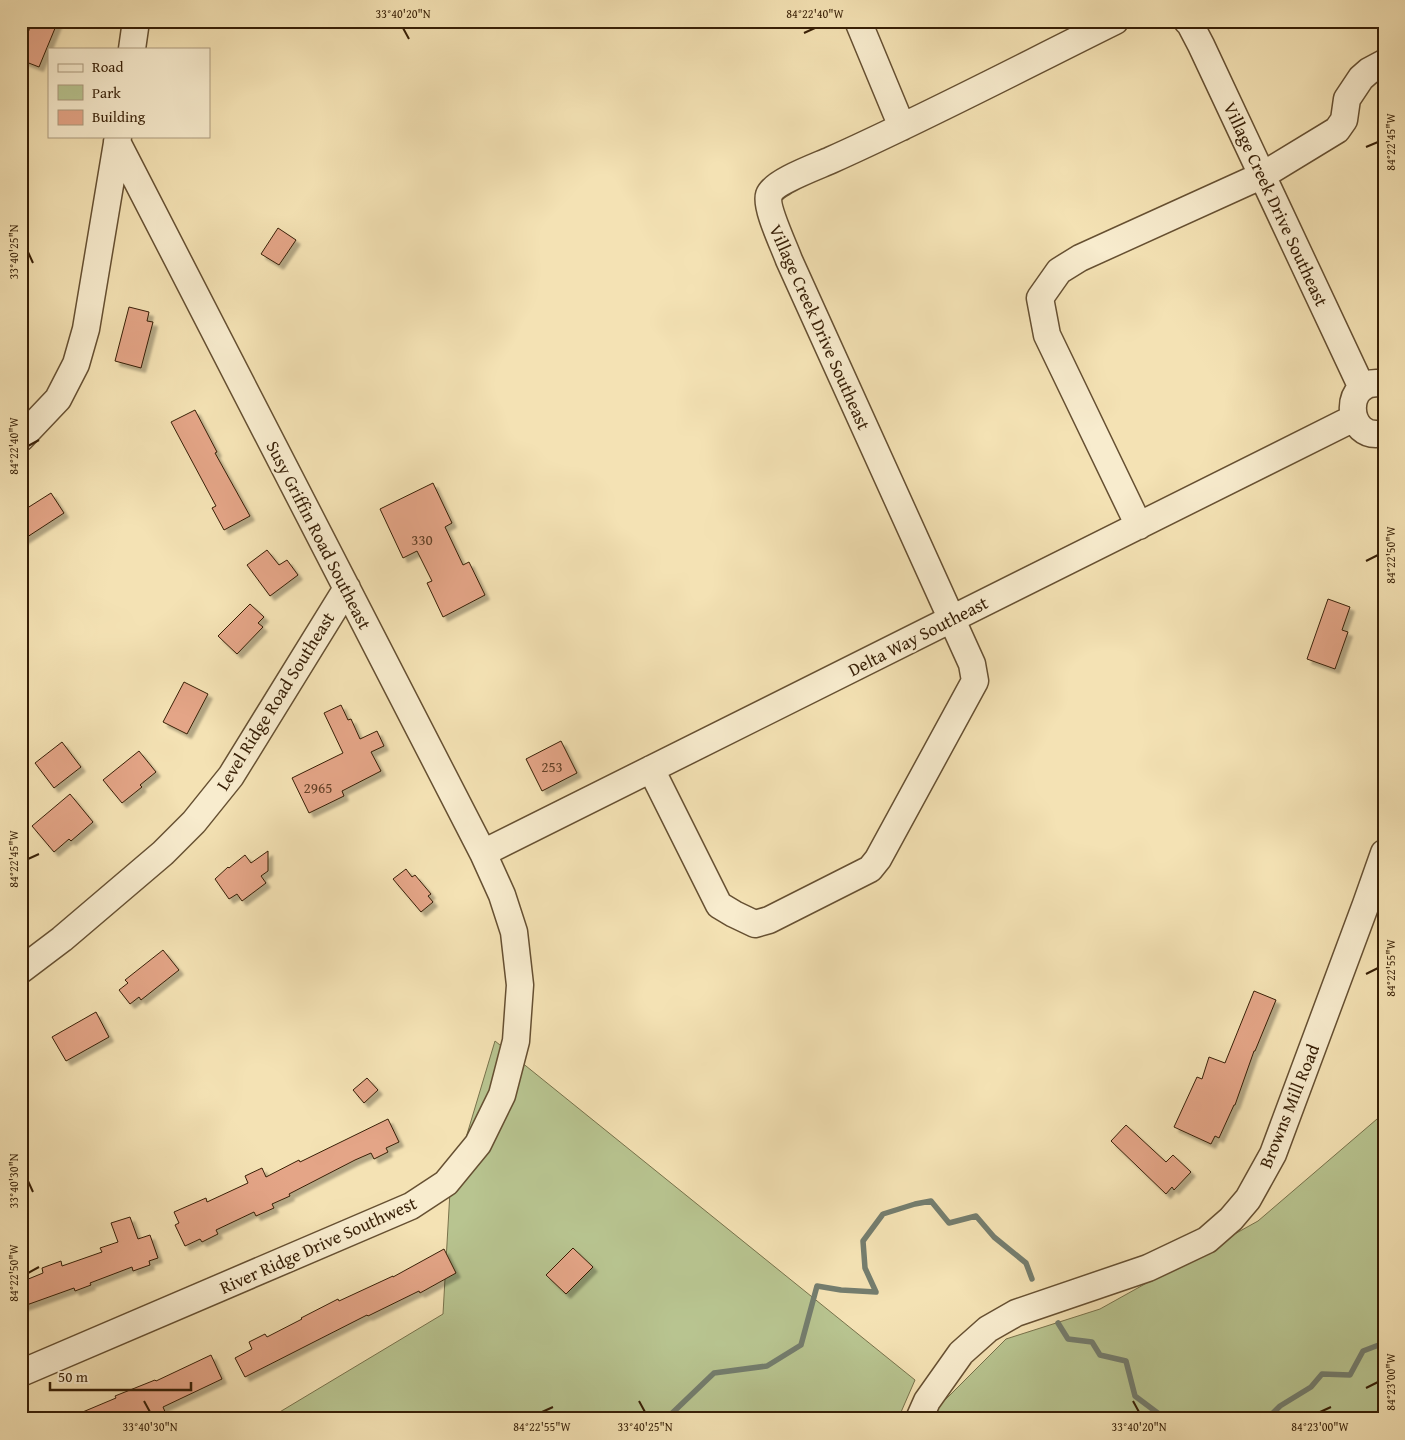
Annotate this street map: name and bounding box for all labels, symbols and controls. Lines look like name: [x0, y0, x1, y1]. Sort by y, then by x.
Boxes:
text: 33°40'20"N: [375, 5, 431, 22]
text: 84°22'40"W: [786, 5, 845, 22]
legend: [48, 48, 210, 138]
text: Road: [92, 56, 123, 77]
text: Park: [92, 82, 121, 103]
street label: Village Creek Drive Southeast: [1217, 97, 1336, 311]
text: Building: [92, 106, 146, 127]
text: 84°22'45"W: [1382, 112, 1399, 171]
street label: Village Creek Drive Southeast: [762, 220, 878, 435]
text: 33°40'25"N: [5, 224, 22, 280]
text: 84°22'40"W: [5, 416, 22, 475]
street label: Susy Griffin Road Southeast: [260, 436, 379, 635]
text: 84°22'50"W: [1382, 525, 1399, 584]
house number: 330: [411, 529, 433, 550]
street label: Delta Way Southeast: [843, 589, 993, 683]
street label: Level Ridge Road Southeast: [209, 606, 341, 795]
house number: 253: [541, 756, 563, 777]
house number: 2965: [304, 777, 332, 798]
text: 84°22'45"W: [5, 829, 22, 888]
text: 84°22'55"W: [1382, 938, 1399, 997]
street label: Browns Mill Road: [1252, 1039, 1326, 1172]
text: 33°40'30"N: [5, 1153, 22, 1209]
street label: River Ridge Drive Southwest: [215, 1189, 421, 1301]
text: 84°22'50"W: [5, 1243, 22, 1302]
text: 84°23'00"W: [1382, 1352, 1399, 1411]
scale bar: [50, 1360, 191, 1392]
text: 50 m: [58, 1366, 89, 1387]
text: 33°40'30"N: [122, 1418, 178, 1435]
text: 84°22'55"W: [513, 1418, 572, 1435]
text: 33°40'25"N: [617, 1418, 673, 1435]
text: 33°40'20"N: [1111, 1418, 1167, 1435]
text: 84°23'00"W: [1291, 1418, 1350, 1435]

